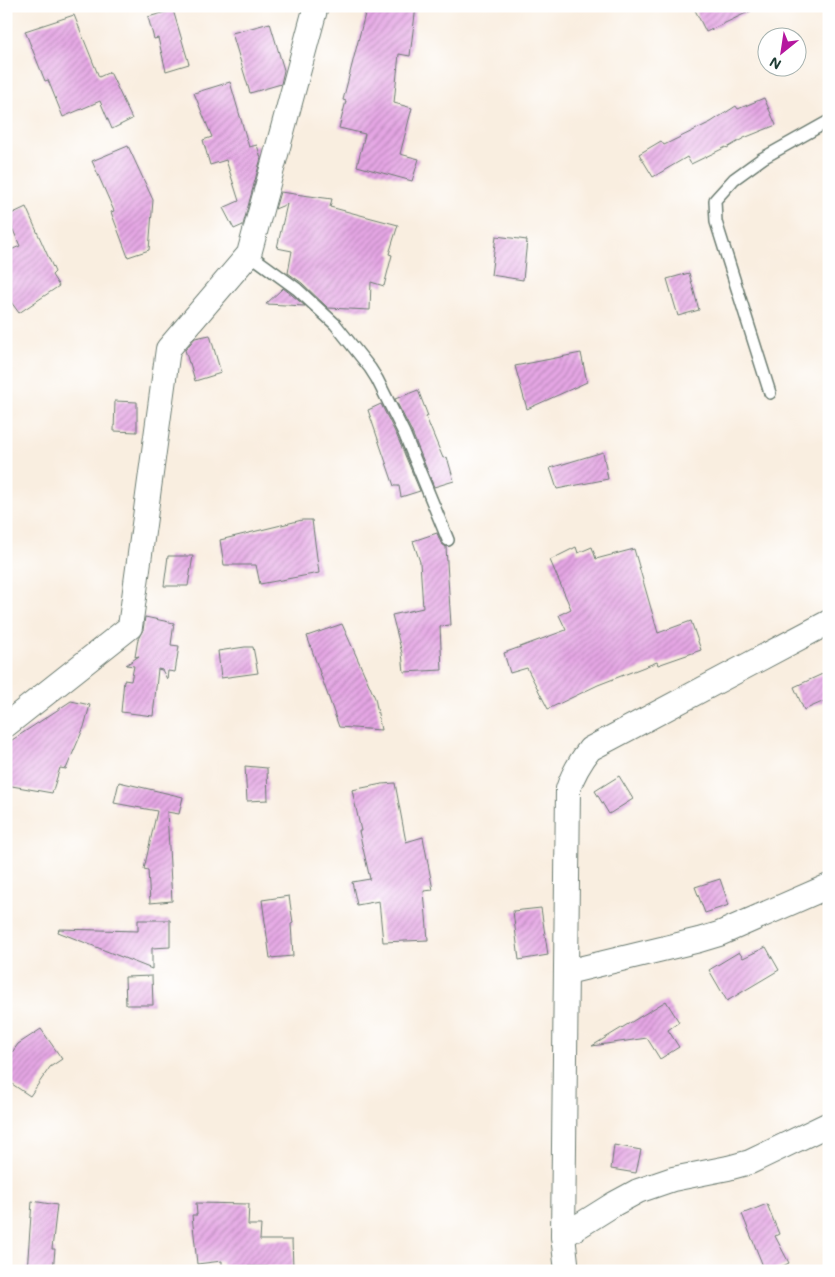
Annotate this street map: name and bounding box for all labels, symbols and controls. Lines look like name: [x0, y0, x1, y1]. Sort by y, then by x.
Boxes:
north arrow: [758, 28, 808, 78]
text: N: [766, 53, 785, 75]

